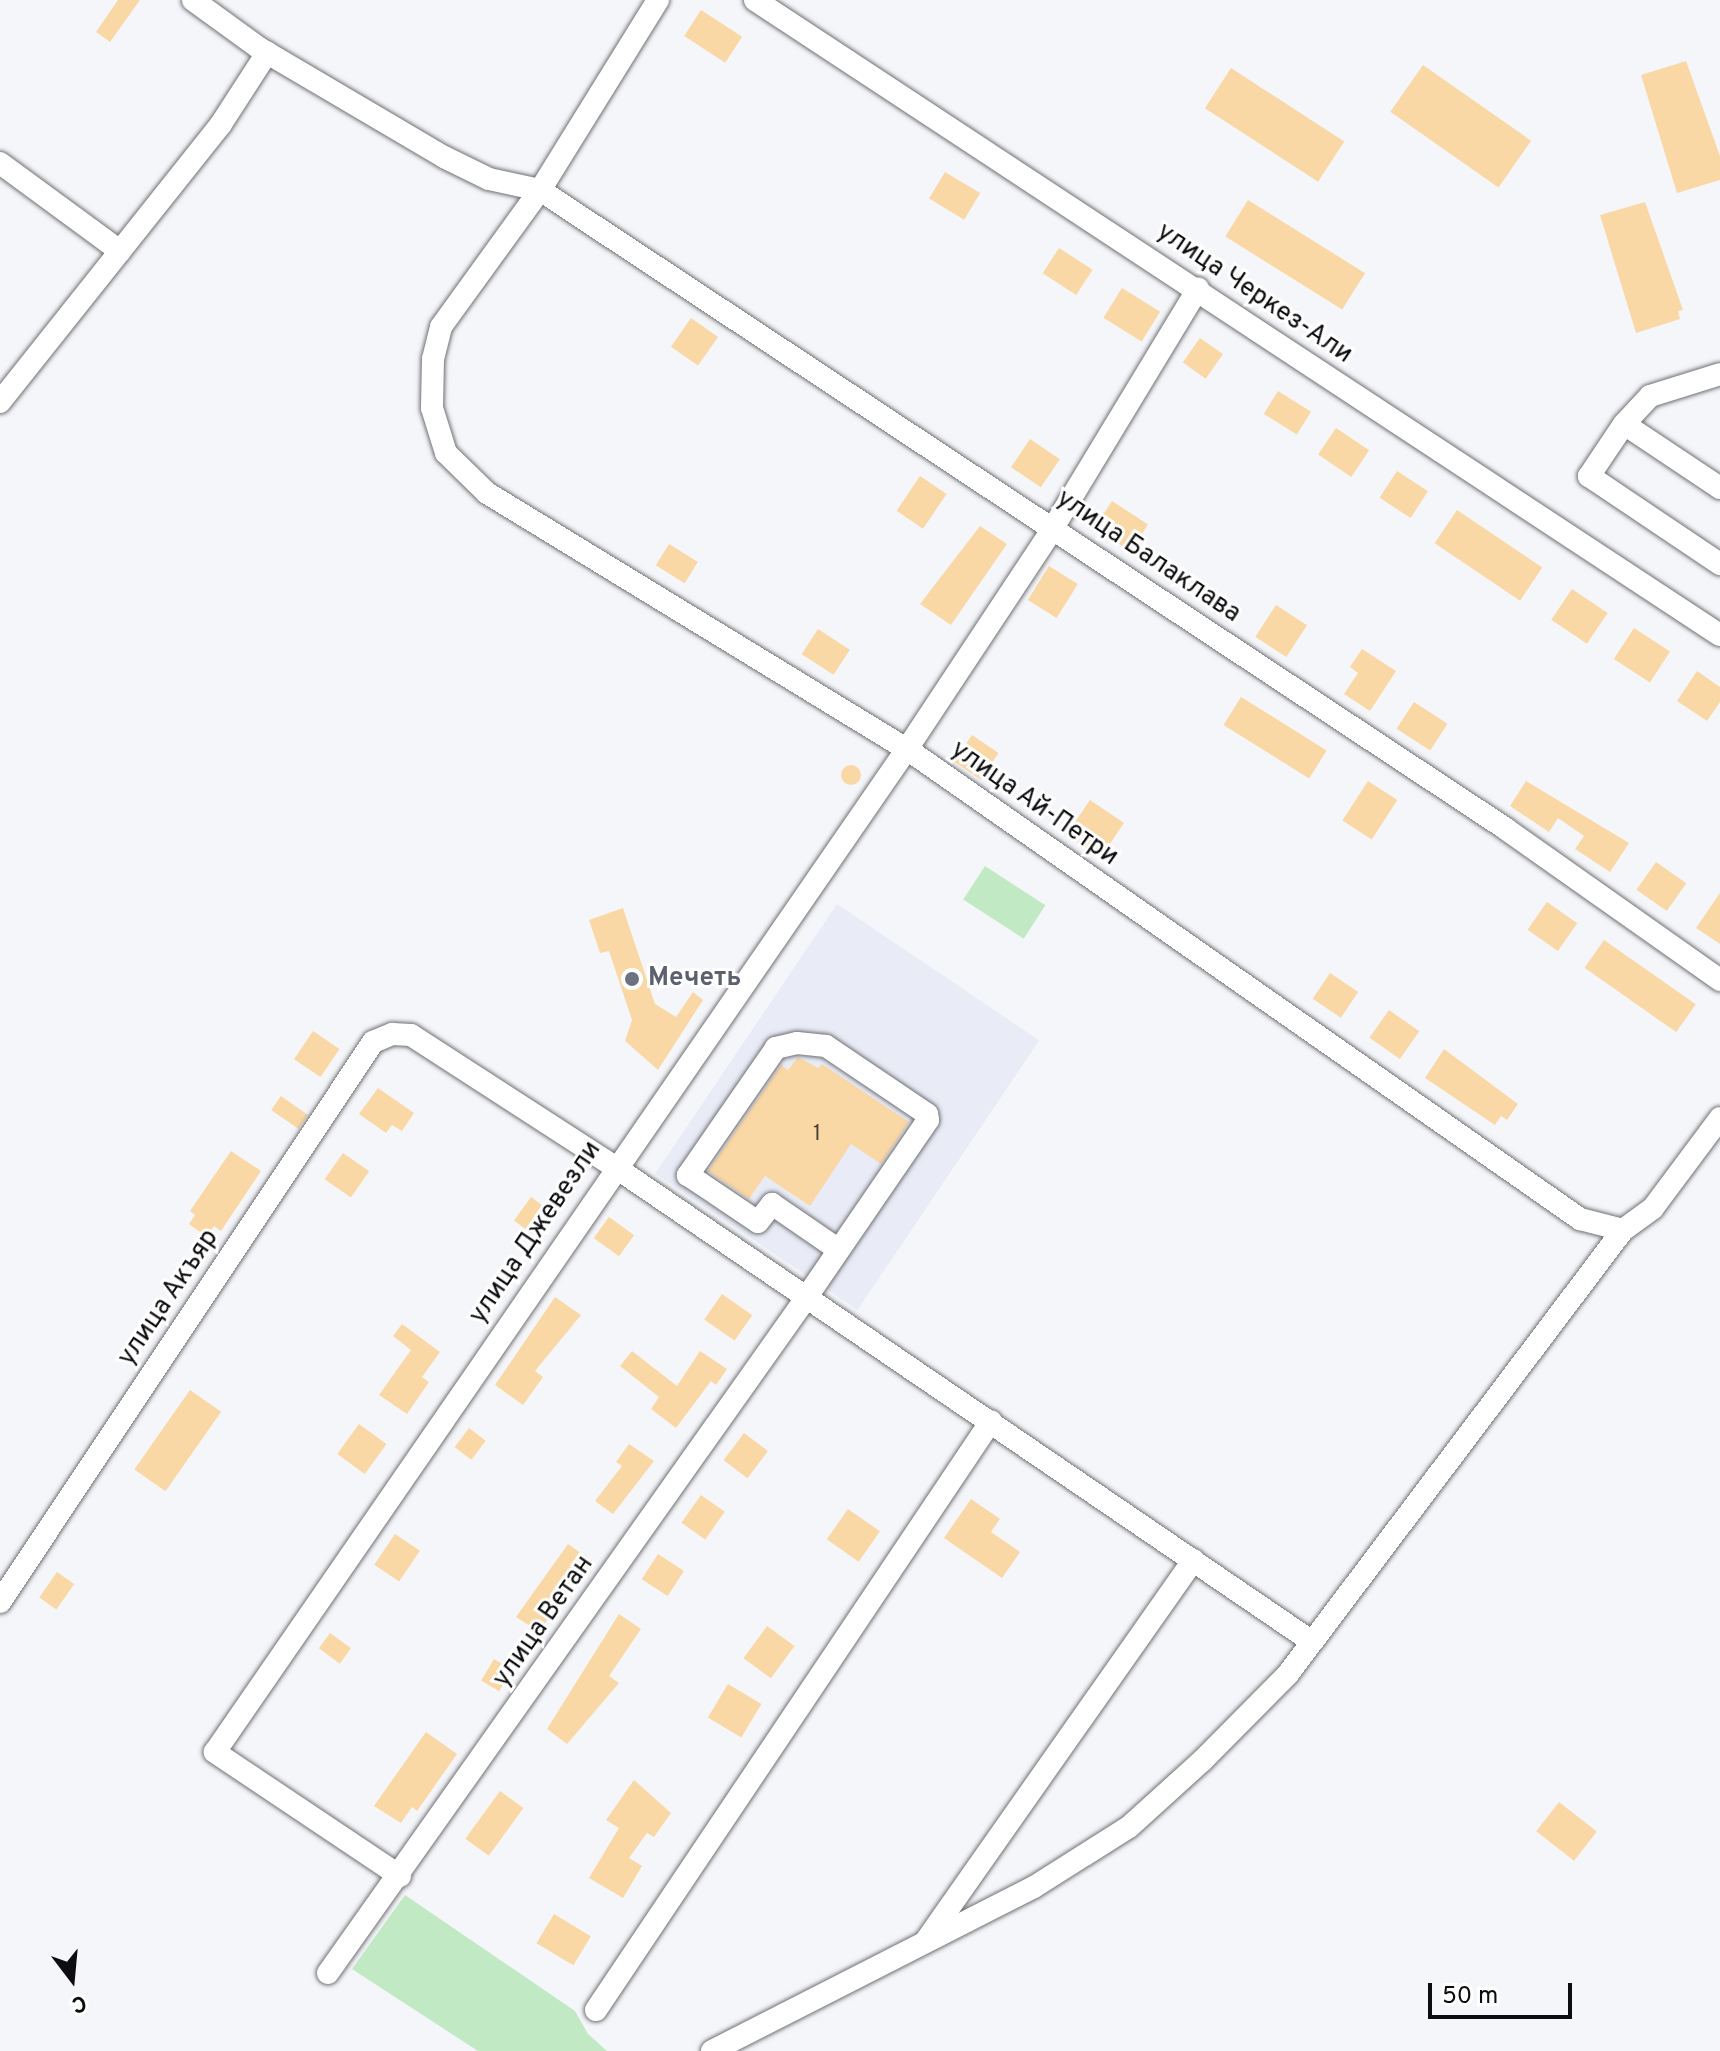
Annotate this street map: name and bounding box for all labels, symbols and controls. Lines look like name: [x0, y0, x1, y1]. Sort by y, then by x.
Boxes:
street label: улица Черкез-Али: [1150, 217, 1358, 371]
street label: улица Балаклава: [1050, 484, 1246, 630]
street label: улица Ай-Петри: [944, 734, 1124, 874]
place label: Мечеть: [648, 963, 741, 995]
marker: Мечеть: [623, 970, 641, 988]
house number: 1: [813, 1122, 821, 1148]
street label: улица Джевезли: [463, 1136, 609, 1330]
street label: улица Акъяр: [112, 1223, 226, 1373]
street label: улица Ветан: [487, 1550, 601, 1694]
north arrow: [32, 1939, 112, 2019]
scale bar: [1432, 1967, 1576, 2017]
text: 50 m: [1442, 1982, 1498, 2012]
text: С: [68, 1988, 89, 2017]

